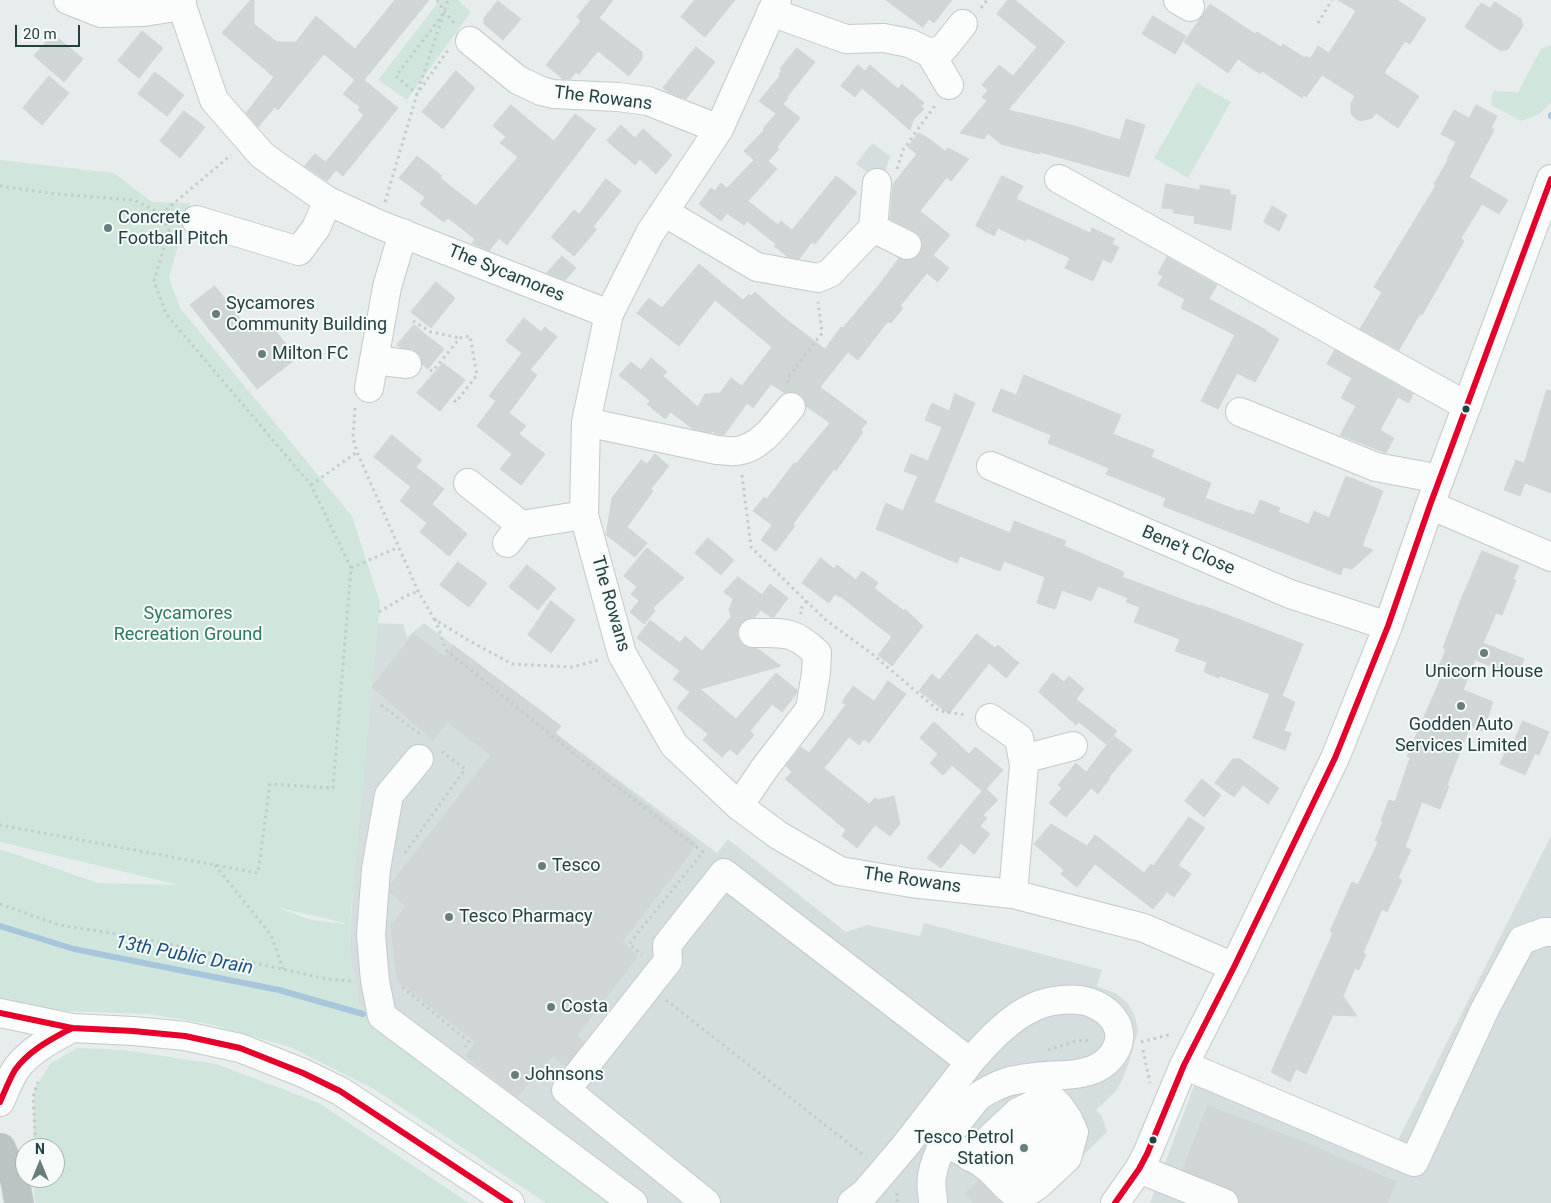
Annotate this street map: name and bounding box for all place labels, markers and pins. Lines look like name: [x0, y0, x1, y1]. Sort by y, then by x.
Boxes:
place label: Concrete Football Pitch: [118, 207, 228, 250]
marker: Concrete Football Pitch: [102, 222, 114, 234]
place label: Sycamores Community Building: [226, 293, 387, 336]
marker: Sycamores Community Building: [210, 308, 222, 320]
place label: Milton FC: [272, 343, 349, 365]
marker: Milton FC: [256, 348, 268, 360]
unlabelled marker: [1461, 404, 1471, 414]
marker: Unicorn House: [1478, 647, 1490, 659]
place label: Unicorn House: [1425, 661, 1543, 683]
marker: Godden Auto Services Limited: [1455, 700, 1467, 712]
place label: Godden Auto Services Limited: [1395, 714, 1527, 756]
place label: Tesco: [552, 855, 600, 877]
marker: Tesco: [536, 860, 548, 872]
place label: Tesco Pharmacy: [459, 906, 593, 928]
marker: Tesco Pharmacy: [443, 911, 455, 923]
place label: Costa: [561, 996, 608, 1018]
marker: Costa: [545, 1001, 557, 1013]
place label: Johnsons: [525, 1064, 604, 1086]
marker: Johnsons: [509, 1069, 521, 1081]
place label: Tesco Petrol Station: [914, 1127, 1014, 1170]
unlabelled marker: [1148, 1135, 1158, 1145]
marker: Tesco Petrol Station: [1018, 1142, 1030, 1154]

